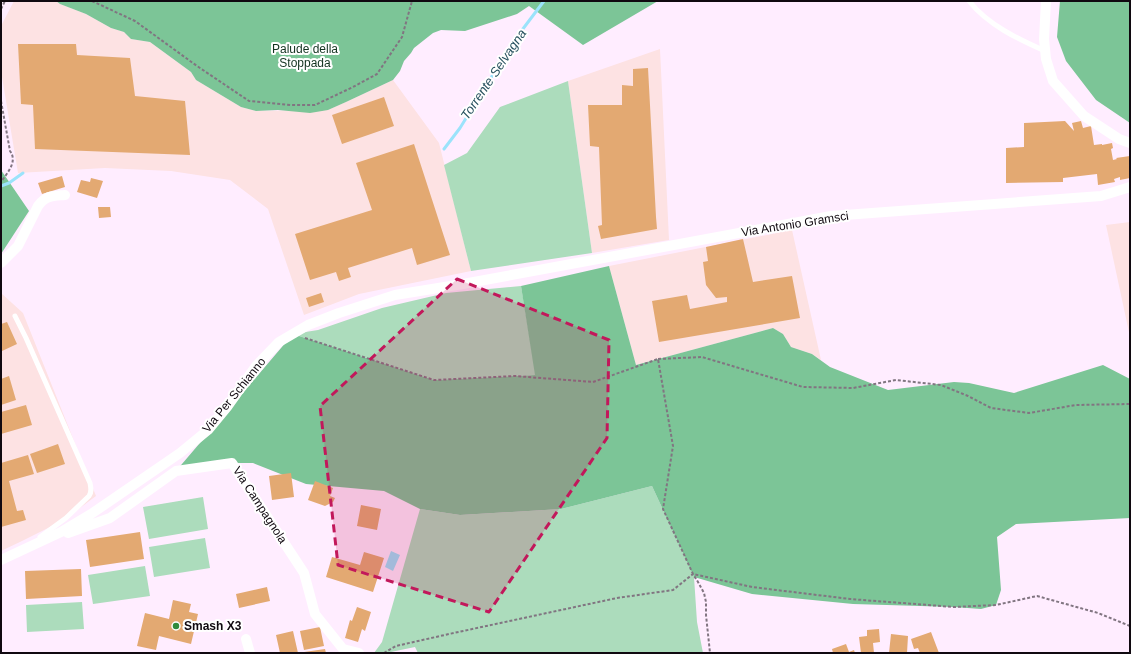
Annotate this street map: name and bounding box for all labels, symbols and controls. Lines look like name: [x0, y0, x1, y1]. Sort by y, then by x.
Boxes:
water label: Torrente Selvagna: [458, 26, 529, 122]
park label: Palude della Stoppada: [272, 42, 338, 70]
street label: Via Antonio Gramsci: [740, 209, 850, 239]
street label: Via Per Schianno: [199, 354, 269, 435]
street label: Via Campagnola: [230, 464, 290, 546]
place label: Smash X3: [184, 619, 242, 633]
marker: Smash X3: [171, 621, 181, 631]

